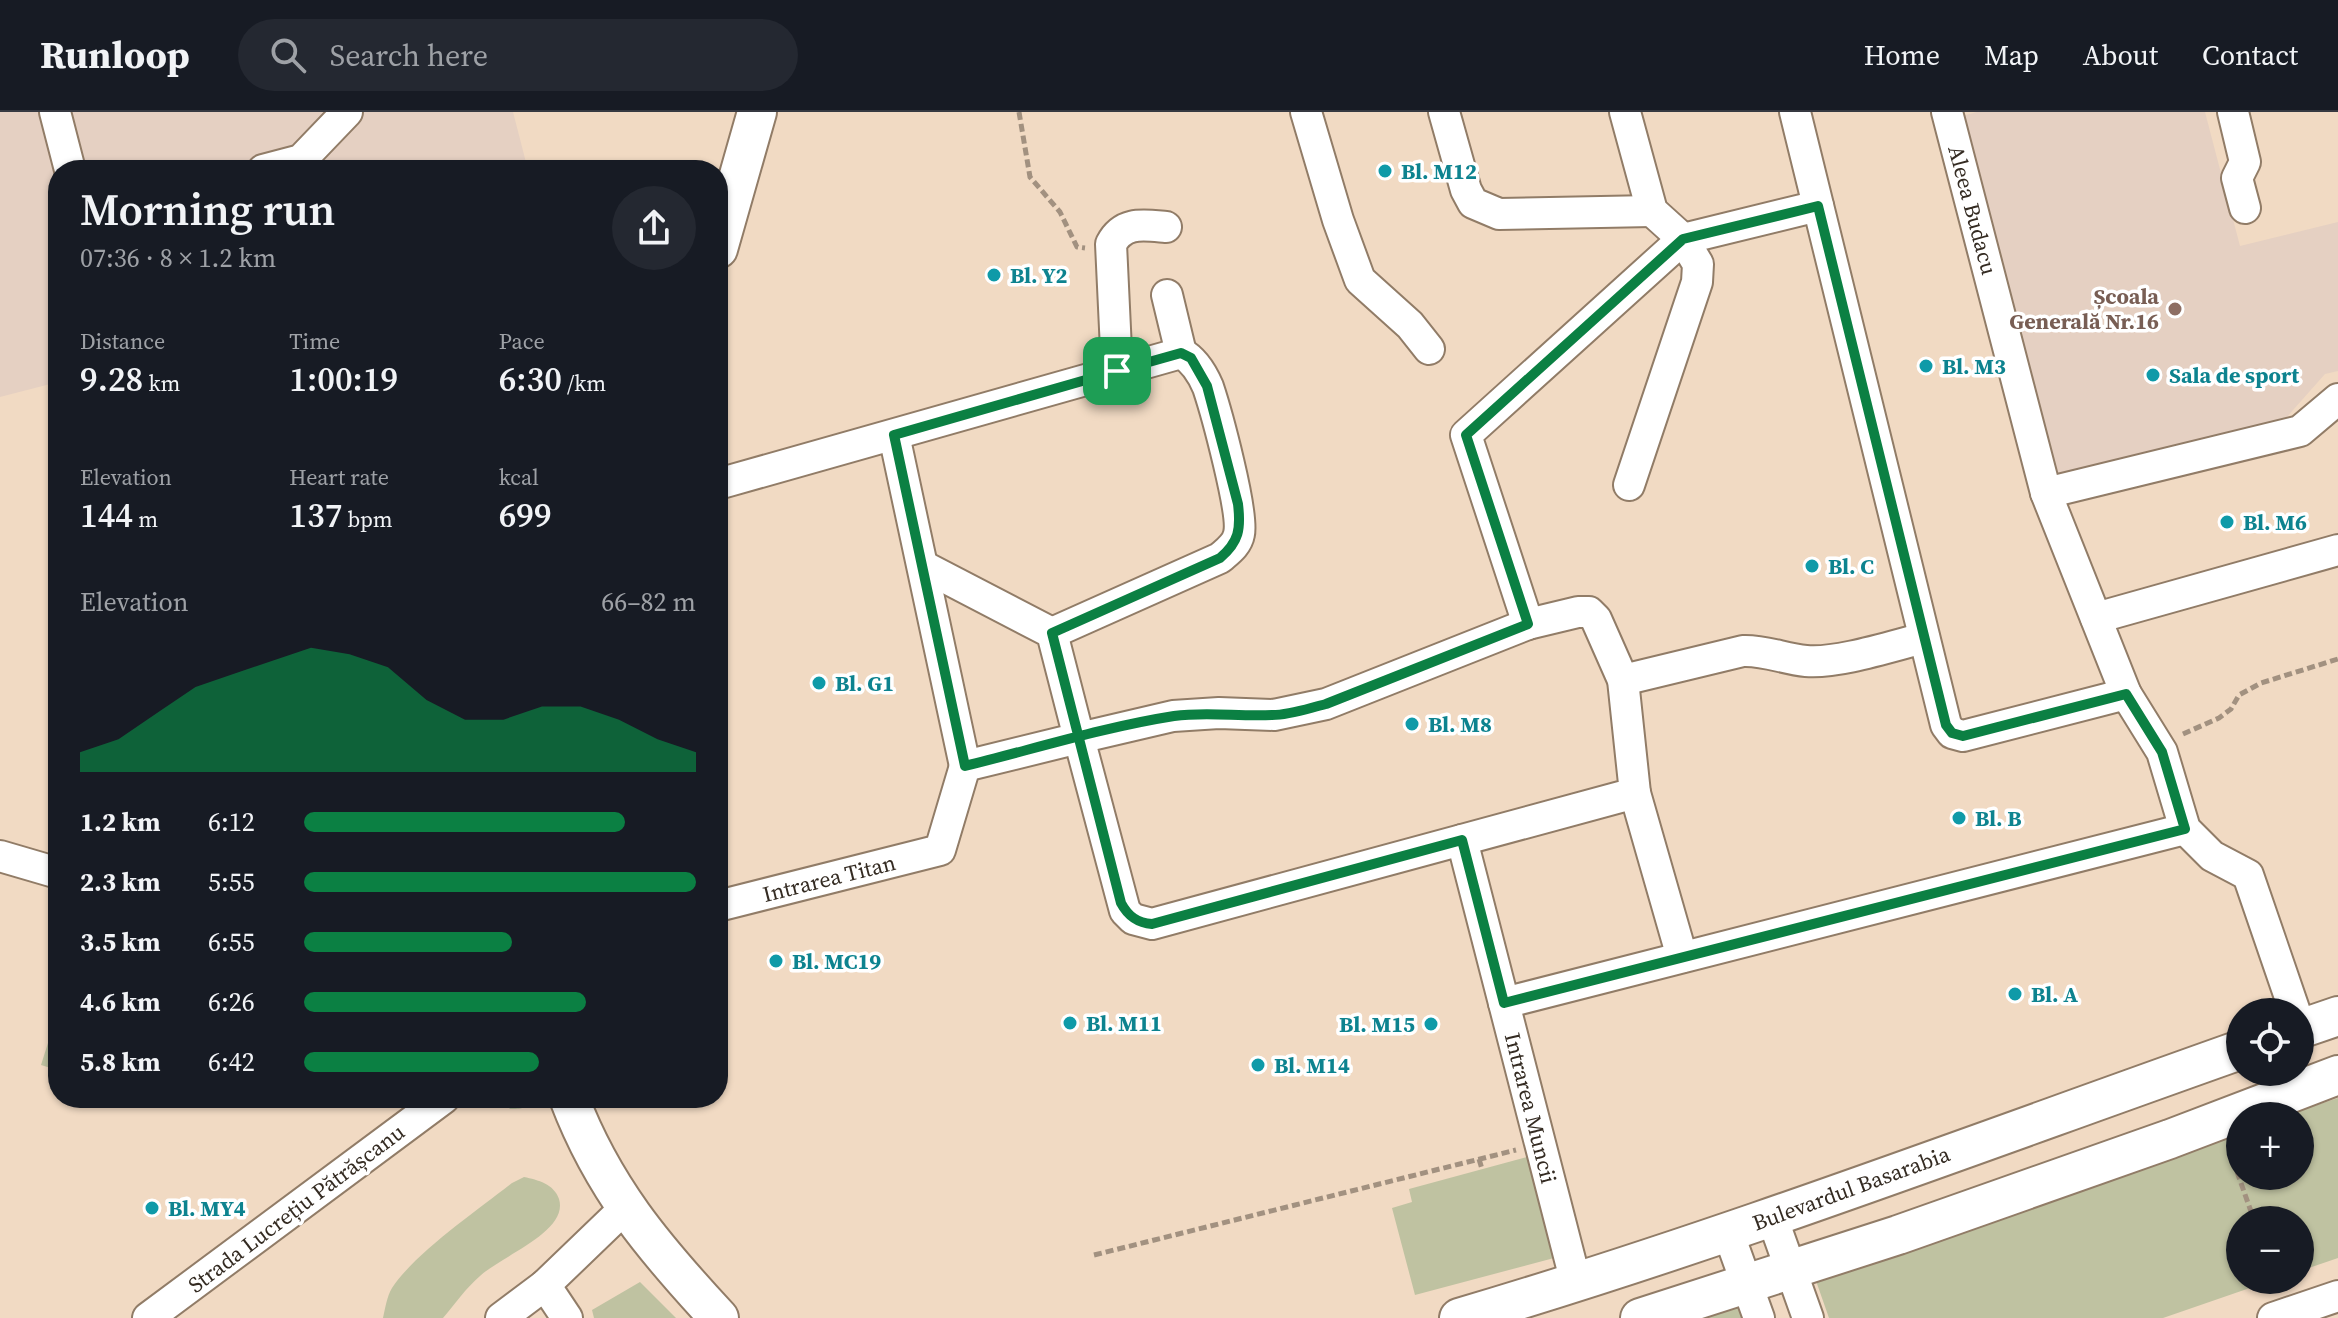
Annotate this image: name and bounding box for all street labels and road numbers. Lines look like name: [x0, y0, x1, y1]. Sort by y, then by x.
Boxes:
street label: Aleea Budacu: [1941, 142, 2005, 278]
street label: Intrarea Titan: [759, 847, 899, 909]
street label: Intrarea Muncii: [1498, 1029, 1564, 1187]
street label: Strada Lucrețiu Pătrășcanu: [182, 1117, 411, 1299]
street label: Bulevardul Basarabia: [1748, 1138, 1955, 1238]

